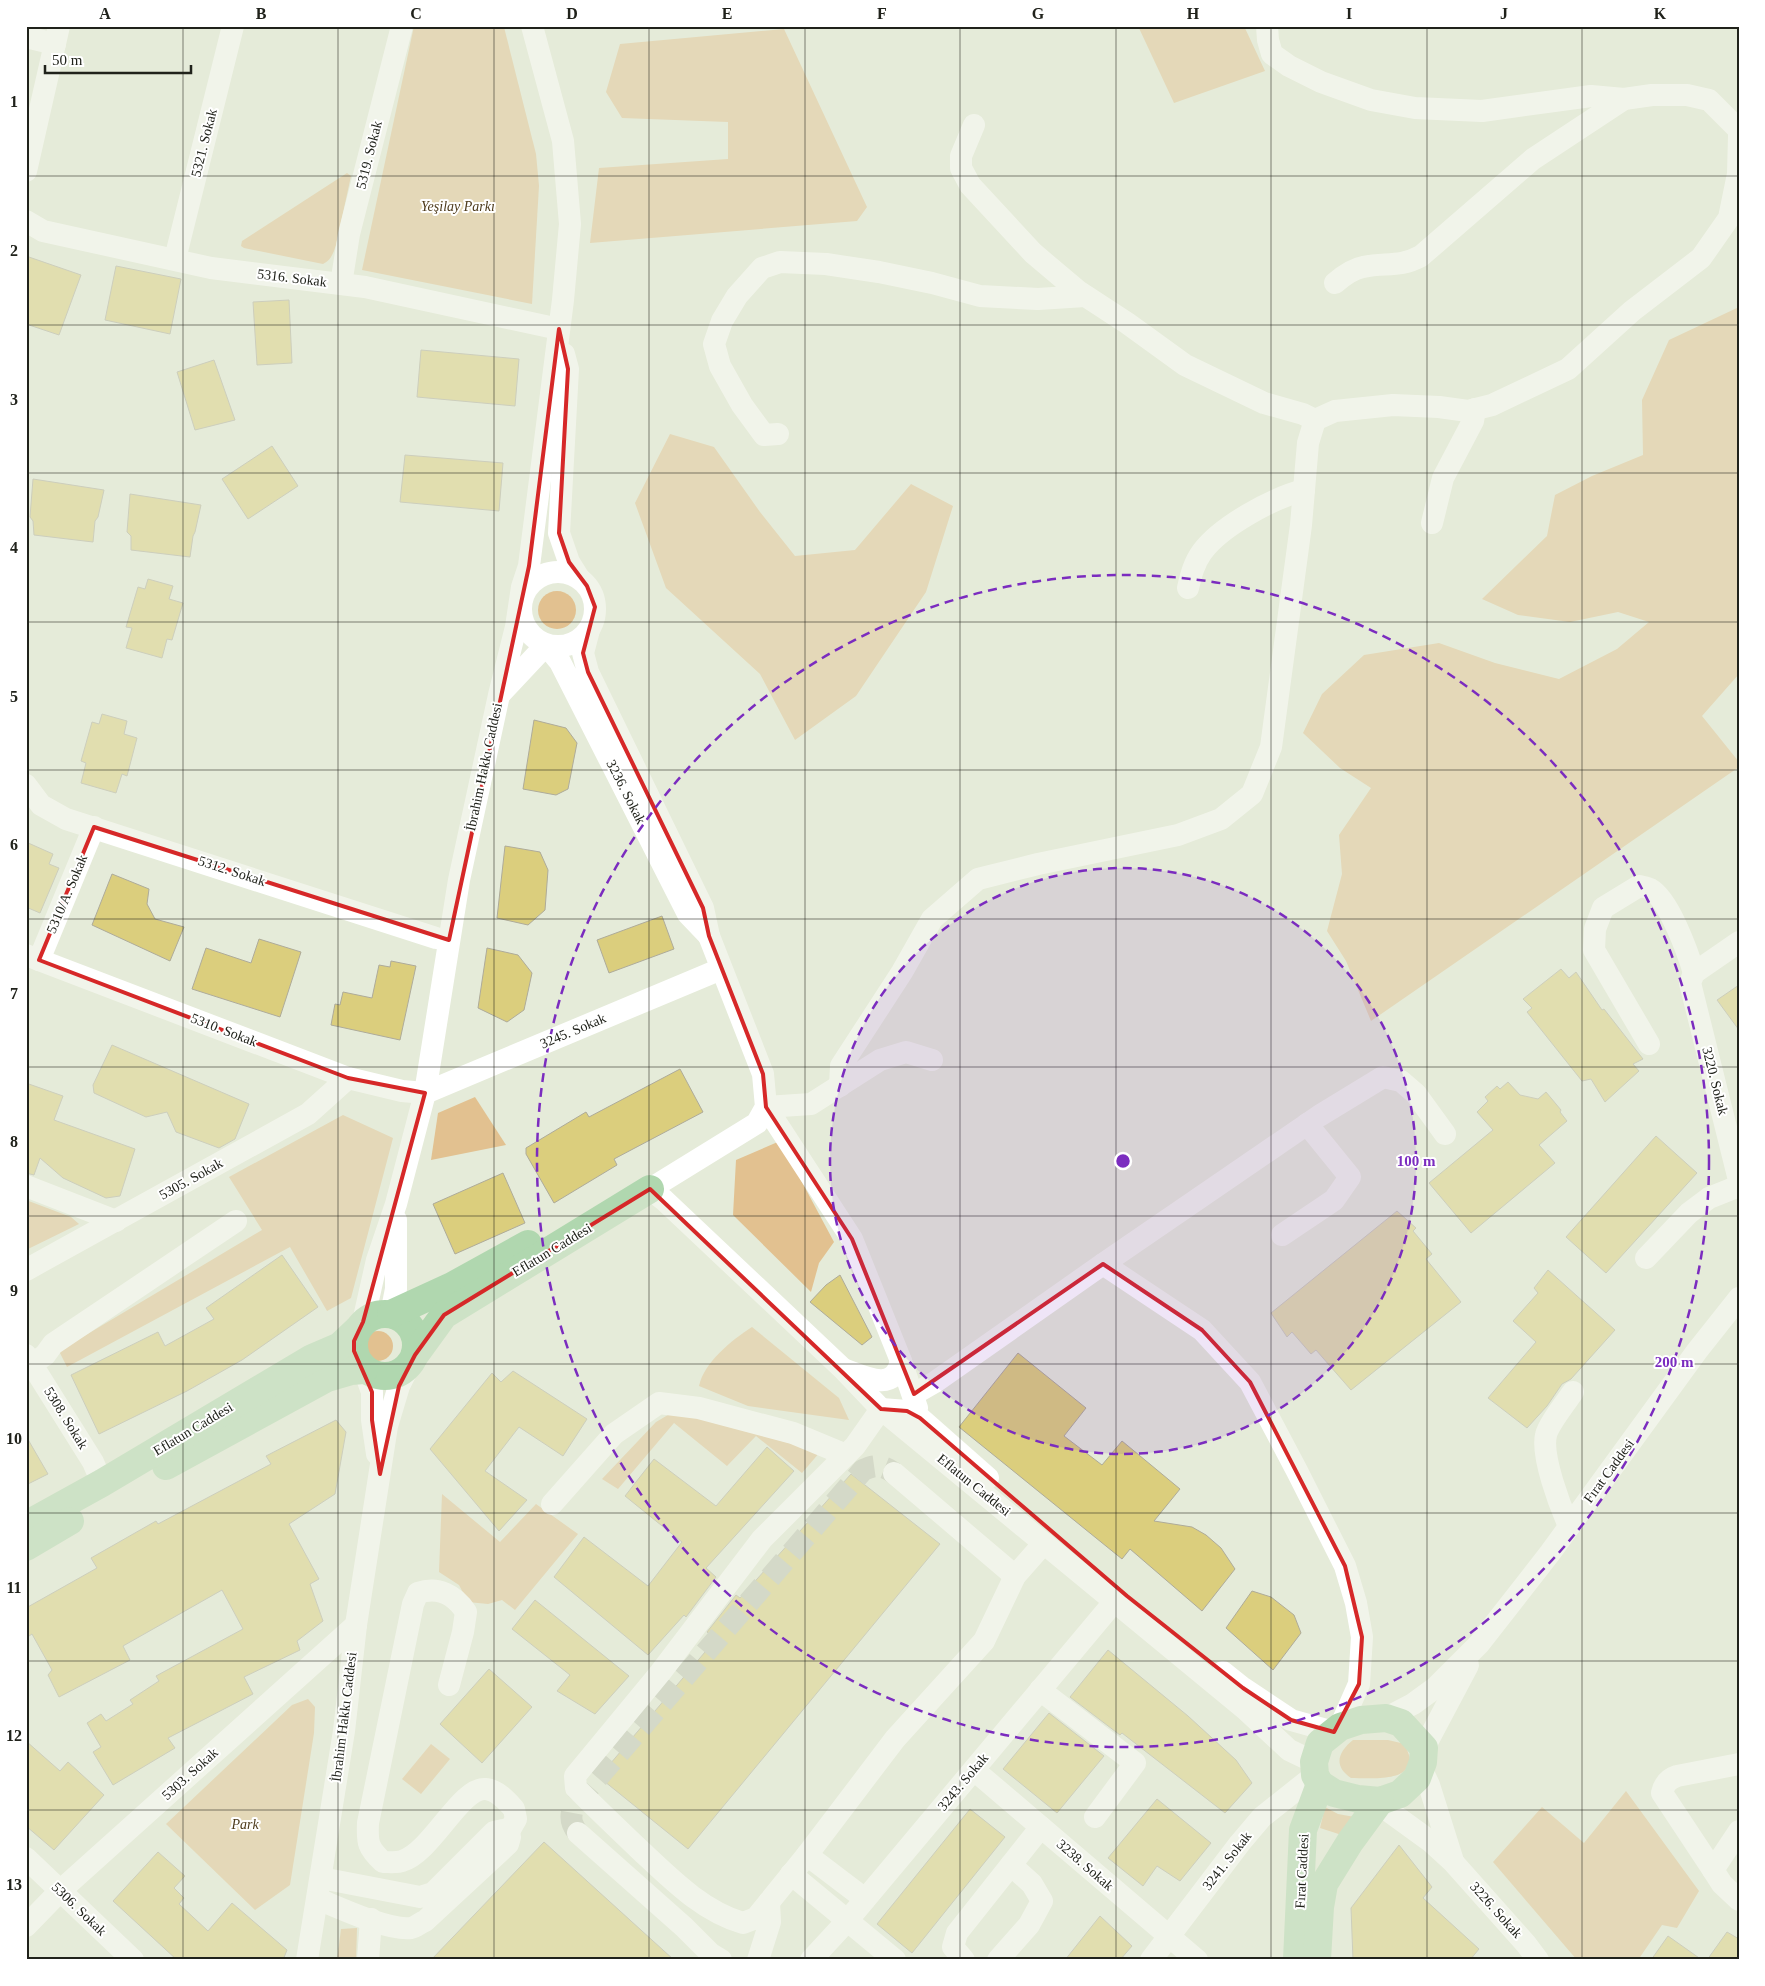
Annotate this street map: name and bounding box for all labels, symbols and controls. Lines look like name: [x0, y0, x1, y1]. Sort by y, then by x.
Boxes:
text: A: [99, 5, 111, 22]
text: B: [256, 5, 267, 22]
text: C: [410, 5, 422, 22]
text: D: [566, 5, 578, 22]
text: E: [722, 5, 732, 22]
text: F: [877, 5, 887, 22]
text: G: [1032, 5, 1045, 22]
text: H: [1187, 5, 1200, 22]
text: I: [1346, 5, 1352, 22]
text: J: [1500, 5, 1508, 22]
text: K: [1654, 5, 1667, 22]
scale bar: [45, 42, 191, 74]
text: 50 m: [52, 52, 83, 68]
text: 1: [10, 93, 18, 110]
street label: 5321. Sokak: [188, 107, 220, 179]
street label: 5319. Sokak: [353, 119, 385, 191]
park label: Yeşilay Parkı: [421, 199, 495, 214]
text: 2: [10, 242, 18, 259]
street label: 5316. Sokak: [256, 266, 328, 290]
text: 3: [10, 391, 18, 408]
text: 4: [10, 539, 18, 556]
text: 5: [10, 688, 18, 705]
street label: İbrahim Hakkı Caddesi: [463, 701, 505, 832]
street label: 3236. Sokak: [603, 757, 649, 827]
text: 6: [10, 836, 18, 853]
street label: 5310/A. Sokak: [44, 852, 90, 936]
street label: 5312. Sokak: [196, 853, 268, 889]
text: 7: [10, 985, 18, 1002]
street label: 5310. Sokak: [189, 1010, 259, 1050]
street label: 3245. Sokak: [538, 1010, 608, 1052]
street label: 3220. Sokak: [1699, 1045, 1731, 1117]
text: 8: [10, 1133, 18, 1150]
centre of rings: [1114, 1152, 1132, 1170]
text: 100 m: [1397, 1153, 1436, 1169]
street label: 5305. Sokak: [157, 1155, 225, 1203]
street label: Eflatun Caddesi: [510, 1220, 594, 1280]
text: 9: [10, 1282, 18, 1299]
text: 200 m: [1655, 1354, 1694, 1370]
street label: 5308. Sokak: [41, 1384, 91, 1452]
street label: Eflatun Caddesi: [151, 1399, 235, 1459]
text: 10: [6, 1430, 22, 1447]
street label: Fırat Caddesi: [1581, 1436, 1637, 1506]
street label: Eflatun Caddesi: [934, 1451, 1014, 1519]
text: 11: [6, 1579, 22, 1596]
street label: İbrahim Hakkı Caddesi: [329, 1651, 359, 1783]
text: 12: [6, 1727, 22, 1744]
street label: 5303. Sokak: [159, 1745, 221, 1803]
street label: 3243. Sokak: [935, 1750, 991, 1814]
park label: Park: [230, 1817, 259, 1832]
street label: 3241. Sokak: [1200, 1829, 1254, 1893]
street label: Fırat Caddesi: [1293, 1833, 1311, 1909]
street label: 3238. Sokak: [1054, 1836, 1116, 1894]
text: 13: [6, 1876, 22, 1893]
street label: 5306. Sokak: [49, 1879, 109, 1939]
street label: 3226. Sokak: [1467, 1879, 1525, 1941]

